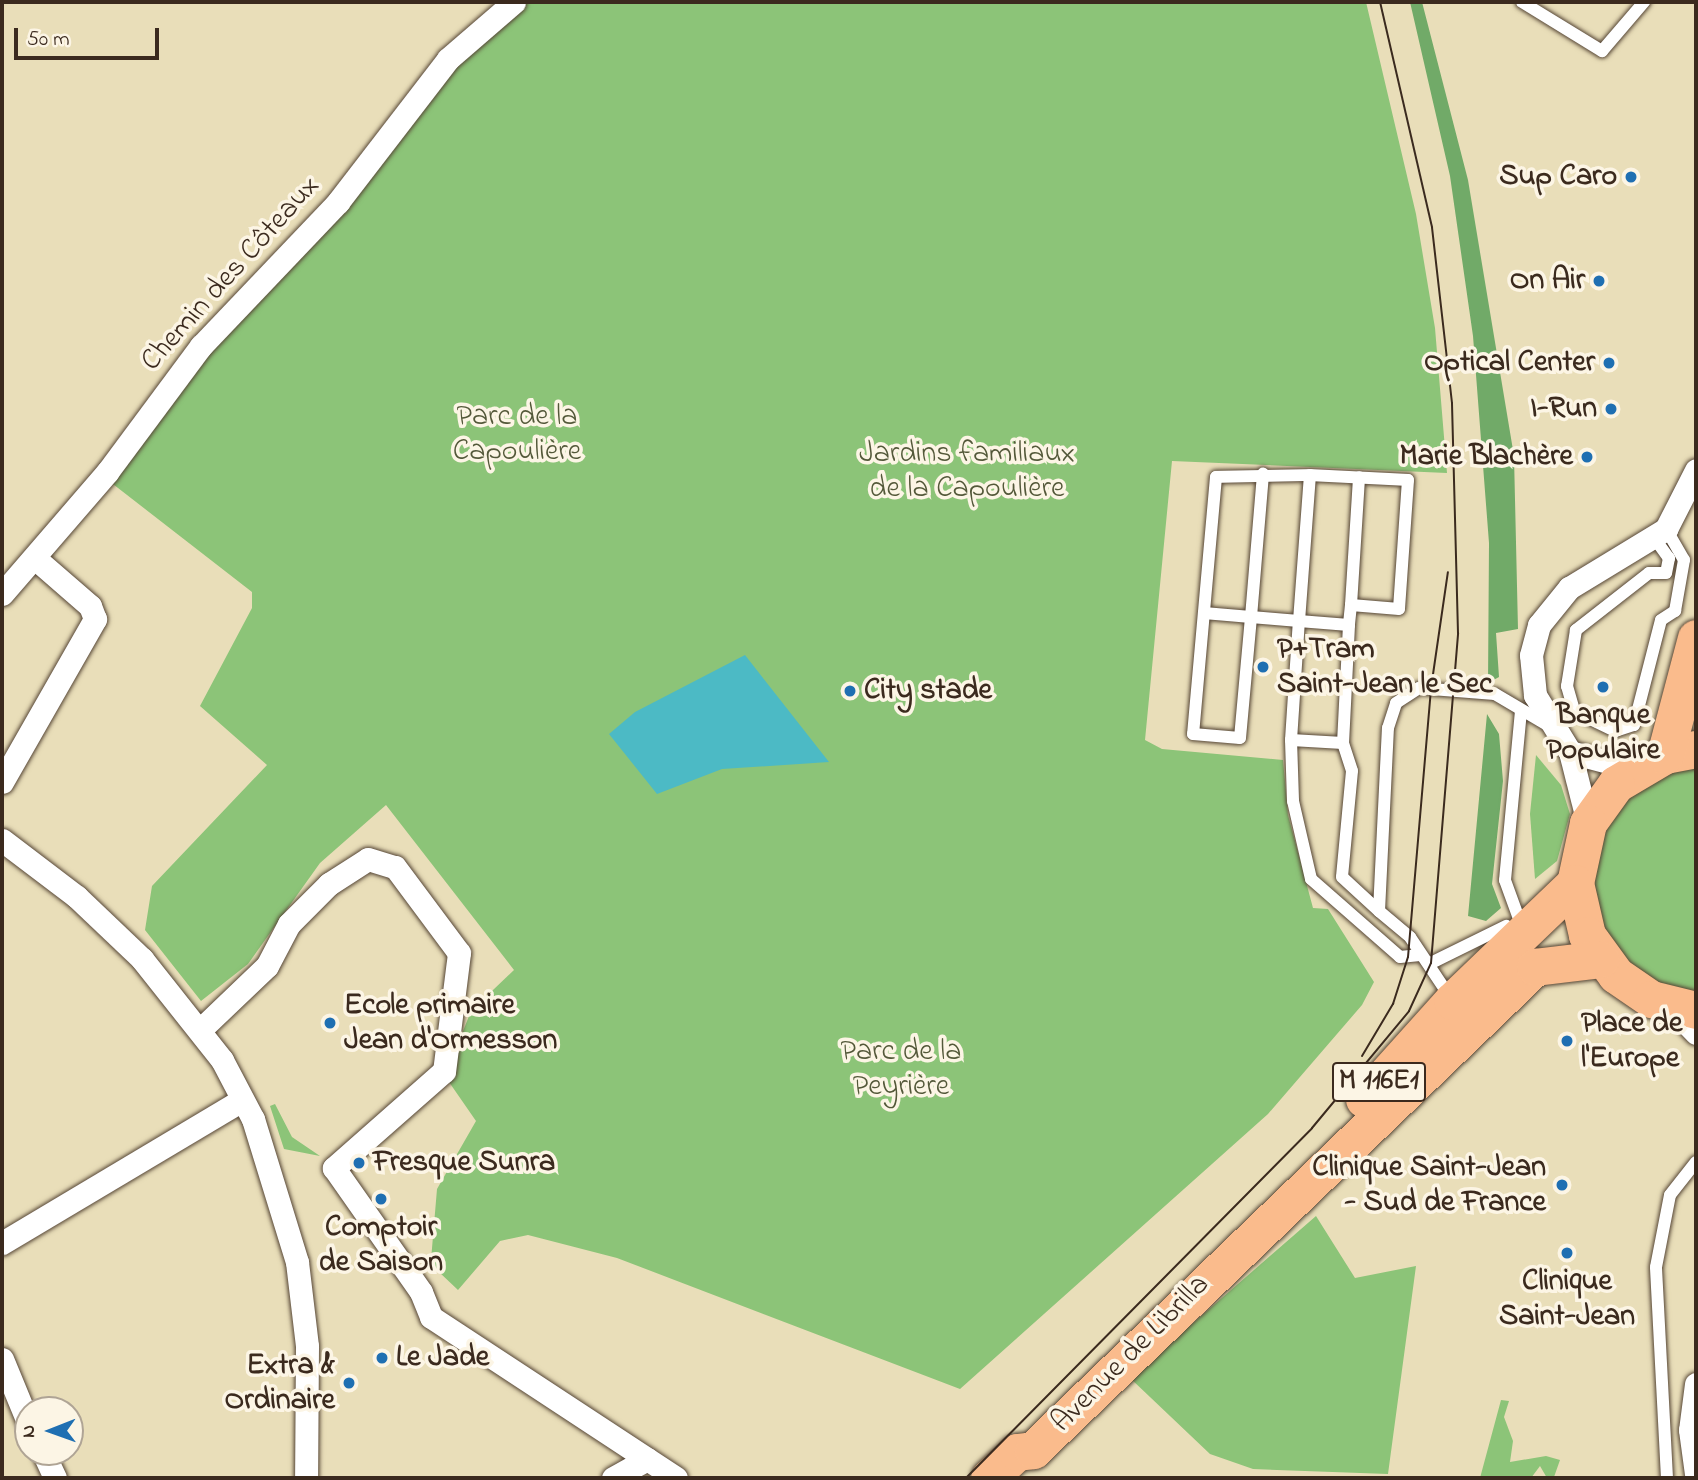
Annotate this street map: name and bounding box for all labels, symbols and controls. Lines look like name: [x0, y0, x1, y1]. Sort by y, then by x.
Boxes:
scale bar: [18, 14, 163, 58]
text: 50 m: [27, 25, 70, 55]
place label: Sup Caro: [1499, 159, 1617, 195]
street label: Chemin des Côteaux: [134, 169, 328, 379]
marker: Sup Caro: [1623, 169, 1639, 185]
place label: On Air: [1510, 263, 1585, 299]
marker: On Air: [1591, 273, 1607, 289]
place label: Optical Center: [1424, 345, 1595, 381]
marker: Optical Center: [1601, 355, 1617, 371]
place label: I-Run: [1530, 391, 1597, 427]
park label: Parc de la Capoulière: [453, 399, 581, 470]
marker: I-Run: [1603, 401, 1619, 417]
park label: Jardins familiaux de la Capoulière: [859, 436, 1075, 506]
place label: Marie Blachère: [1400, 439, 1573, 475]
marker: Marie Blachère: [1579, 449, 1595, 465]
place label: P+Tram Saint-Jean le Sec: [1277, 632, 1493, 702]
marker: P+Tram Saint-Jean le Sec: [1255, 659, 1271, 675]
place label: City stade: [864, 673, 992, 709]
marker: Banque Populaire: [1595, 679, 1611, 695]
marker: City stade: [842, 683, 858, 699]
place label: Banque Populaire: [1546, 698, 1660, 768]
place label: Ecole primaire Jean d'Ormesson: [344, 988, 557, 1058]
place label: Place de l'Europe: [1581, 1006, 1682, 1076]
marker: Ecole primaire Jean d'Ormesson: [322, 1015, 338, 1031]
marker: Place de l'Europe: [1559, 1033, 1575, 1049]
park label: Parc de la Peyrière: [841, 1034, 961, 1104]
road number: M 116E1: [1332, 1058, 1426, 1106]
place label: Fresque Sunra: [373, 1145, 555, 1181]
place label: Clinique Saint-Jean - Sud de France: [1312, 1150, 1546, 1220]
marker: Fresque Sunra: [351, 1155, 367, 1171]
marker: Clinique Saint-Jean - Sud de France: [1552, 1175, 1572, 1195]
marker: Comptoir de Saison: [373, 1191, 389, 1207]
place label: Comptoir de Saison: [319, 1210, 443, 1280]
marker: Clinique Saint-Jean: [1559, 1245, 1575, 1261]
place label: Clinique Saint-Jean: [1499, 1264, 1635, 1334]
street label: Avenue de Librilla: [1045, 1268, 1217, 1440]
place label: Le Jade: [396, 1340, 489, 1376]
place label: Extra & Ordinaire: [225, 1348, 335, 1418]
marker: Le Jade: [374, 1350, 390, 1366]
marker: Extra & Ordinaire: [341, 1375, 357, 1391]
north arrow: [14, 1396, 84, 1466]
text: N: [16, 1425, 43, 1438]

